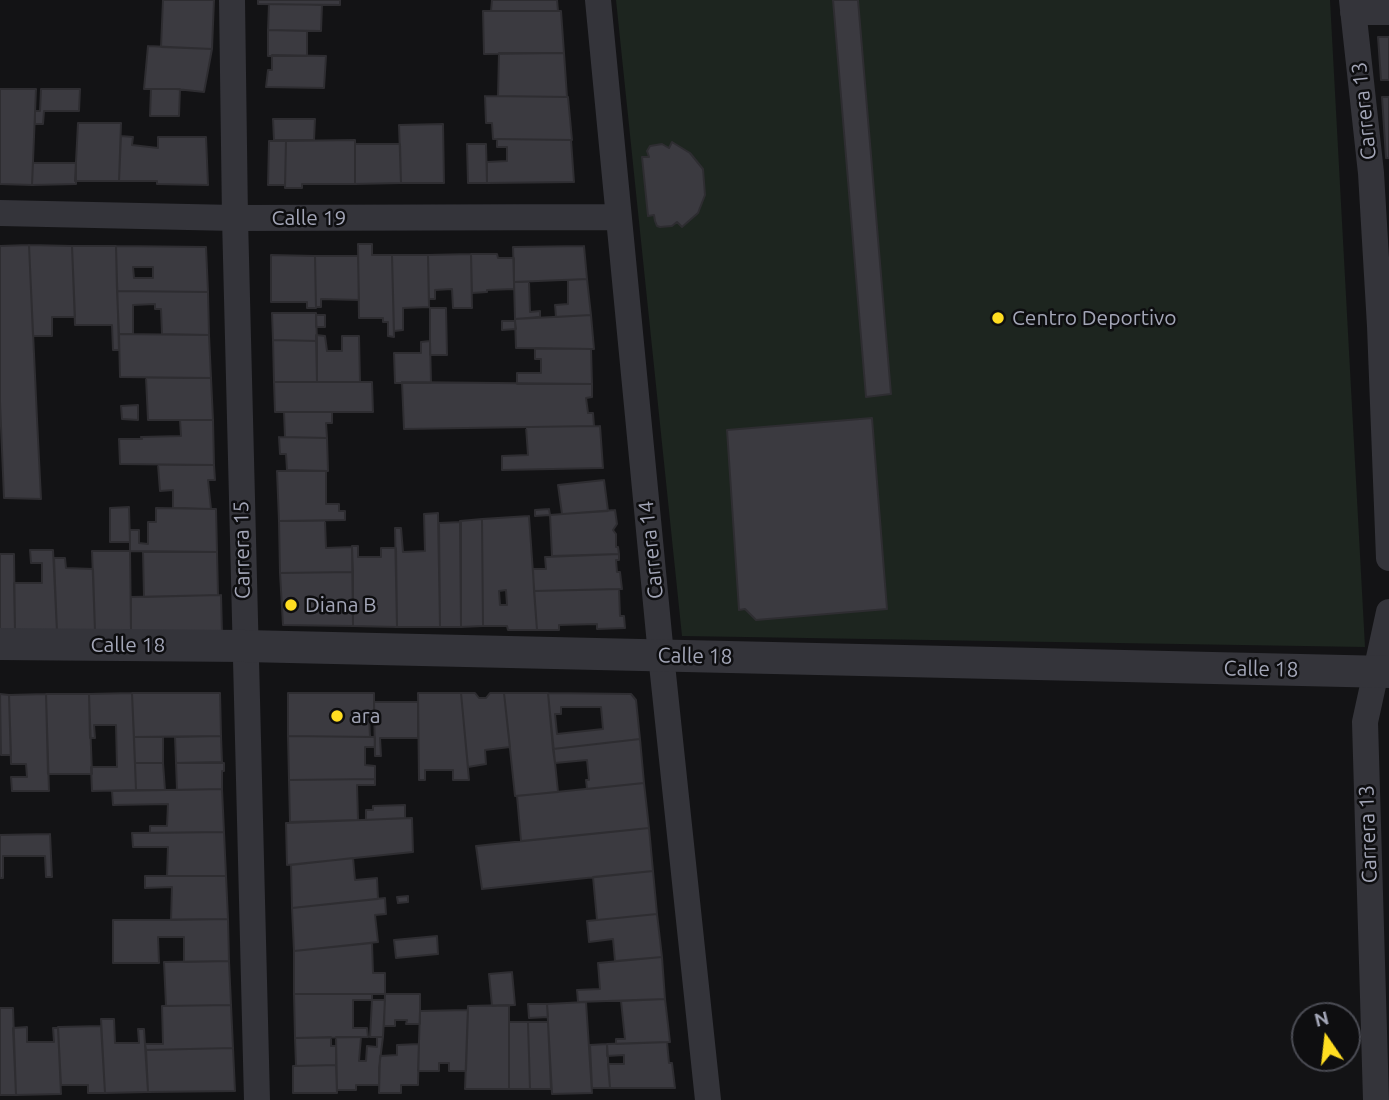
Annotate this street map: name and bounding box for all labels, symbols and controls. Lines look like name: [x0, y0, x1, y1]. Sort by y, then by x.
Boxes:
street label: Carrera 13: [1346, 61, 1382, 161]
street label: Calle 19: [272, 205, 346, 231]
place label: Centro Deportivo: [1012, 305, 1176, 331]
marker: Centro Deportivo: [990, 310, 1006, 326]
street label: Carrera 14: [633, 500, 669, 600]
street label: Carrera 15: [229, 501, 255, 599]
place label: Diana B: [305, 592, 377, 618]
marker: Diana B: [283, 597, 299, 613]
street label: Calle 18: [91, 632, 165, 658]
street label: Calle 18: [657, 643, 733, 669]
street label: Calle 18: [1223, 656, 1299, 682]
place label: ara: [351, 703, 381, 729]
marker: ara: [329, 708, 345, 724]
street label: Carrera 13: [1354, 784, 1382, 884]
north arrow: [1291, 1002, 1361, 1072]
text: N: [1312, 1006, 1331, 1031]

